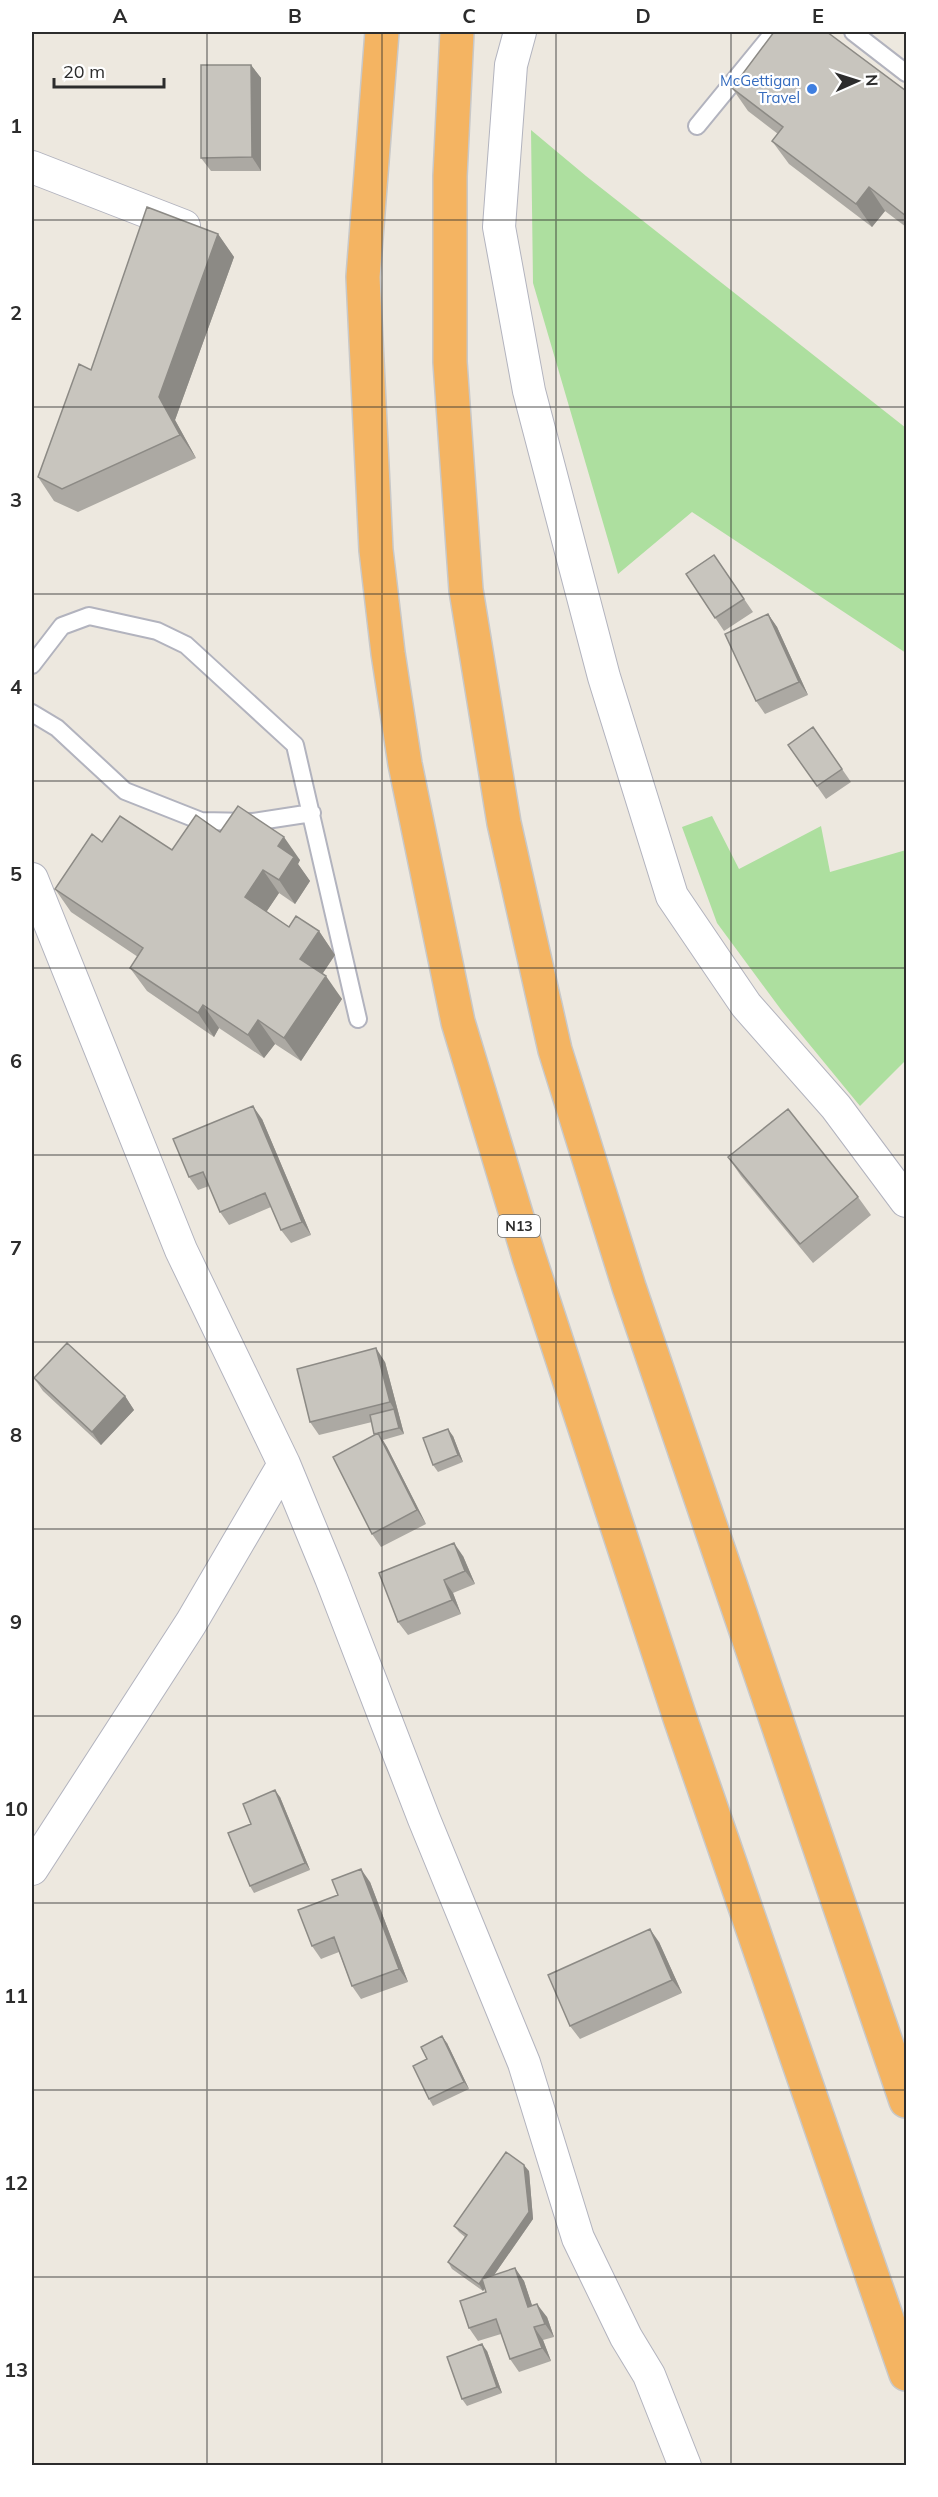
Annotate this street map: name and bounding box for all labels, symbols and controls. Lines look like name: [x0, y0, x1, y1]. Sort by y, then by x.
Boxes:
text: A: [113, 3, 128, 28]
text: B: [288, 3, 302, 28]
text: C: [462, 3, 476, 28]
text: D: [635, 3, 651, 28]
text: E: [812, 3, 824, 28]
scale bar: [54, 51, 164, 89]
north arrow: [827, 51, 887, 111]
text: 20 m: [63, 60, 105, 83]
place label: McGettigan Travel: [720, 71, 800, 107]
text: N: [862, 74, 882, 87]
marker: McGettigan Travel: [805, 82, 819, 96]
text: 1: [10, 113, 22, 138]
text: 2: [10, 300, 22, 325]
text: 3: [10, 487, 22, 512]
text: 4: [10, 674, 22, 699]
text: 5: [10, 861, 22, 886]
text: 6: [10, 1048, 22, 1073]
road number: N13: [498, 1215, 540, 1237]
text: 7: [10, 1235, 22, 1260]
text: 8: [10, 1422, 22, 1447]
text: 9: [10, 1609, 22, 1634]
text: 10: [4, 1796, 28, 1821]
text: 11: [4, 1983, 28, 2008]
text: 12: [4, 2170, 28, 2195]
text: 13: [4, 2357, 28, 2382]

